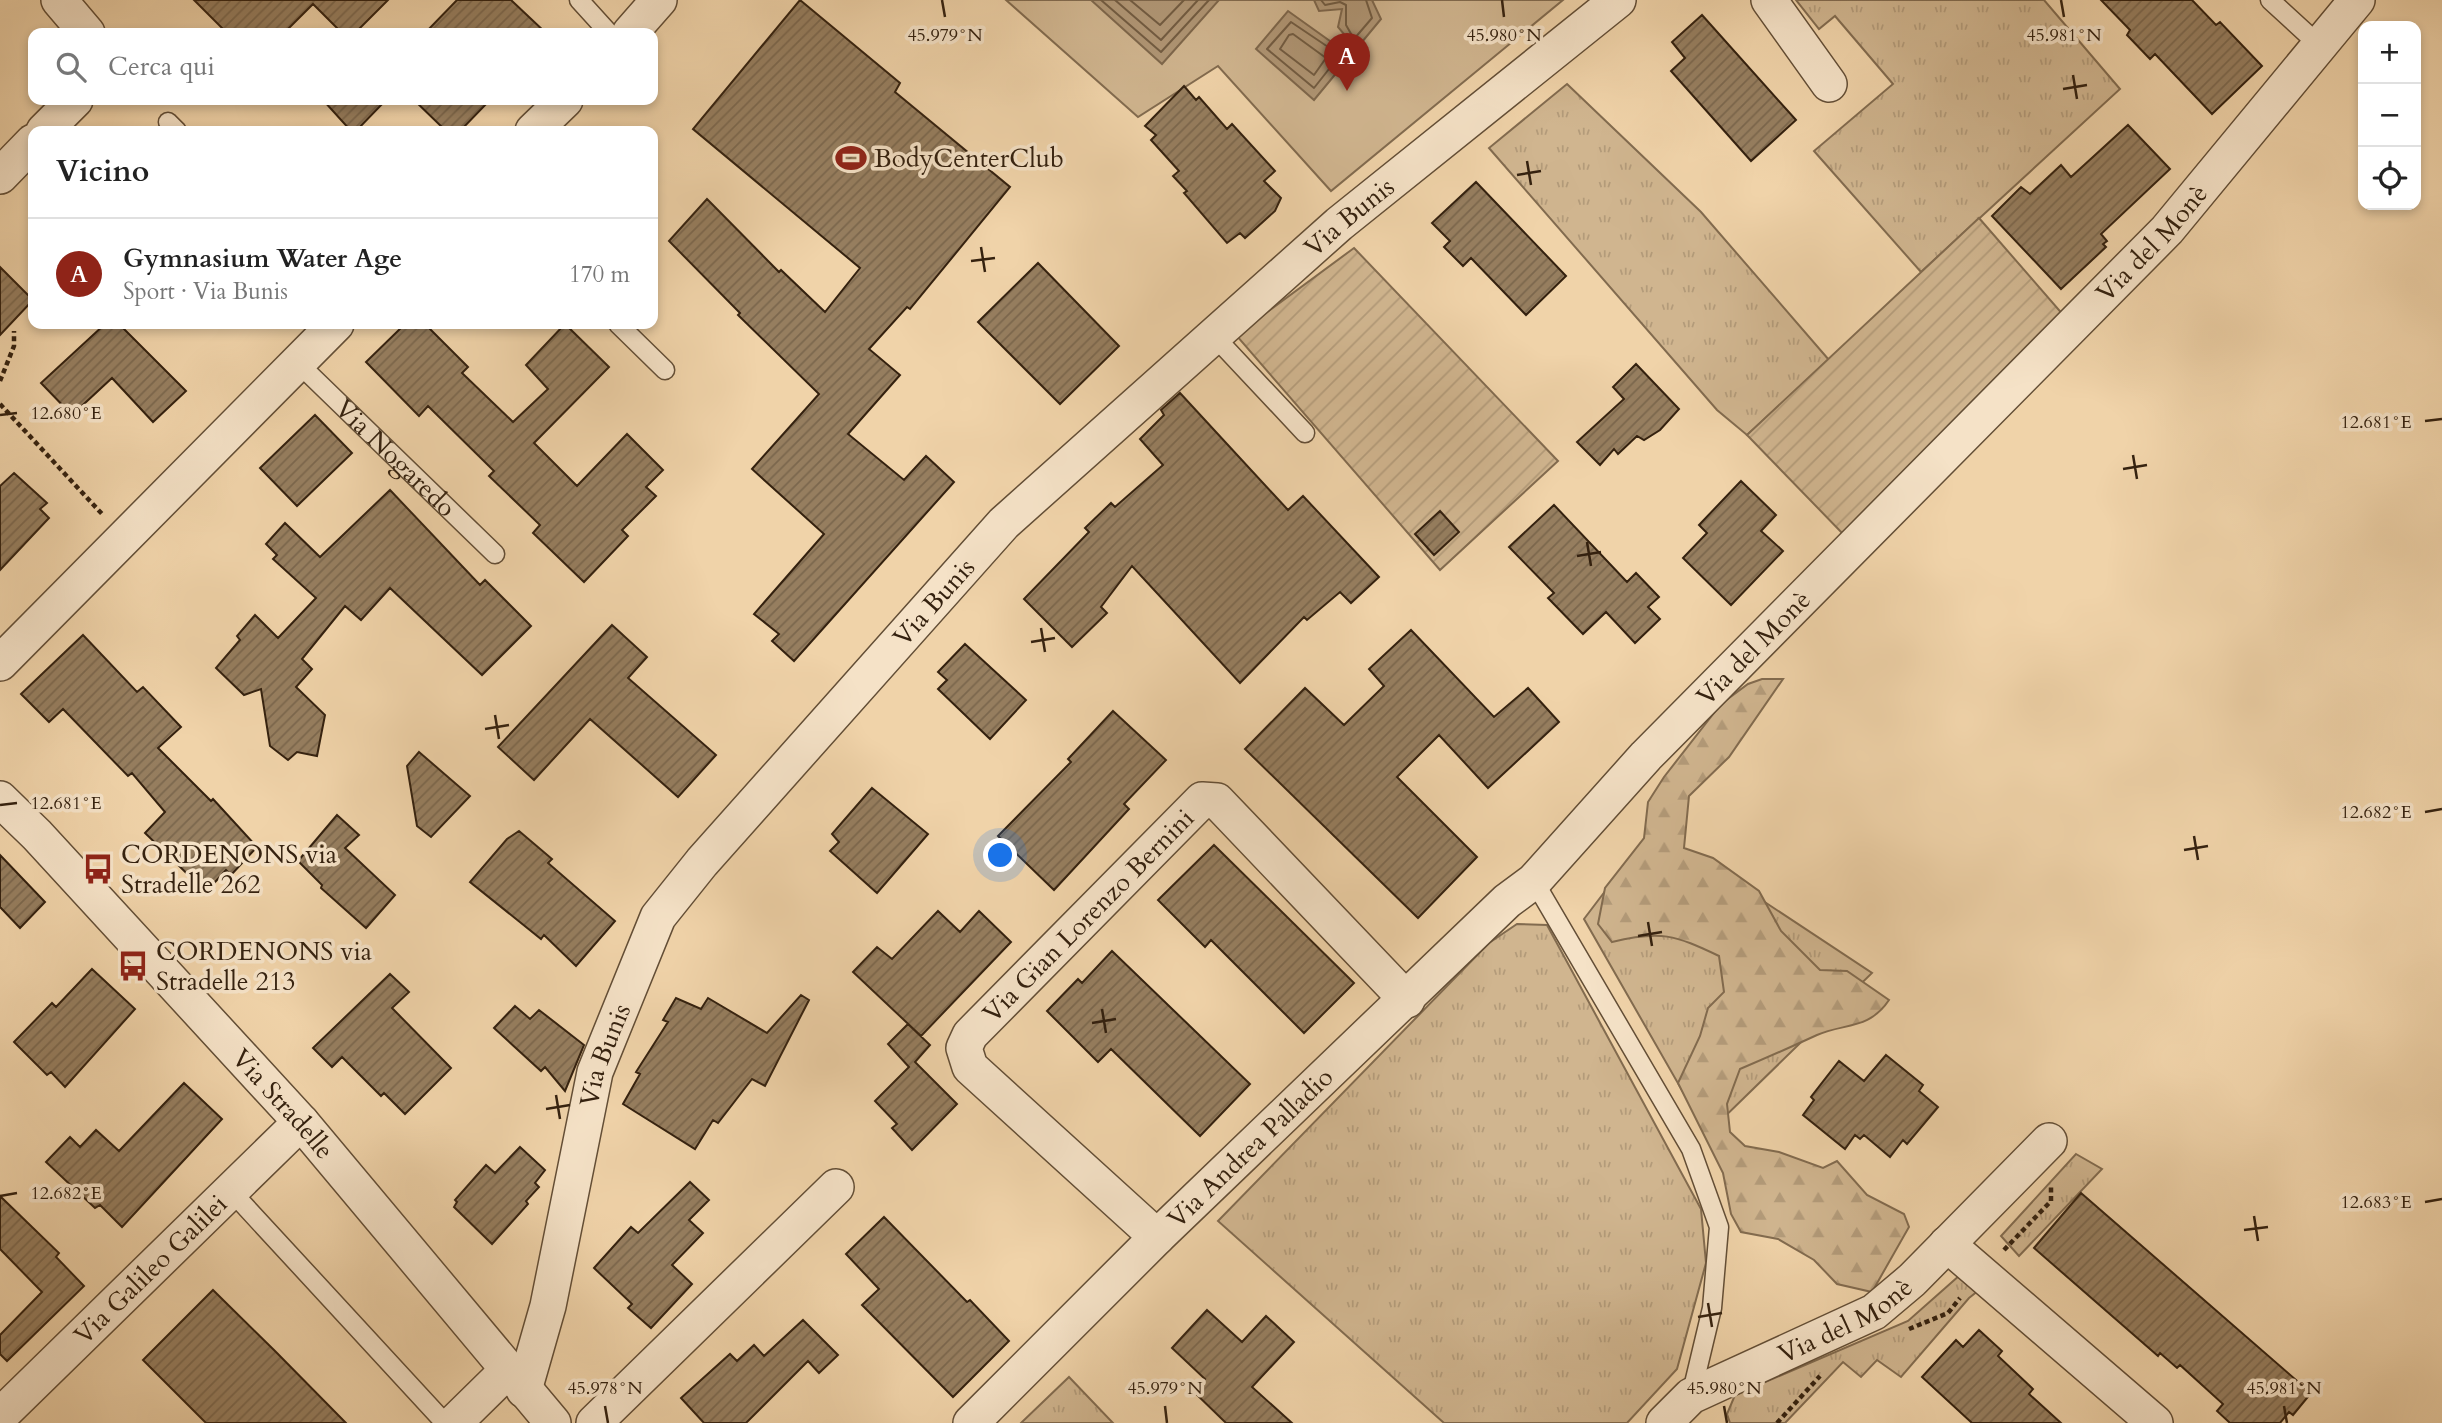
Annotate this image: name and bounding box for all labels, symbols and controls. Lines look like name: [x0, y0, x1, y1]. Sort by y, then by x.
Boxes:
map controls: [2358, 21, 2421, 210]
button: +: [2358, 21, 2421, 84]
text: 45.979°N: [907, 23, 983, 48]
text: 45.980°N: [1466, 23, 1542, 48]
text: 45.981°N: [2026, 23, 2102, 48]
search box: [28, 28, 658, 105]
pin: A: [1324, 33, 1370, 91]
icon: search: [52, 48, 90, 86]
text: Cerca qui: [108, 49, 215, 84]
button: −: [2358, 84, 2421, 147]
sports icon: BodyCenterClub: [834, 141, 868, 175]
place label: BodyCenterClub: [874, 141, 1064, 176]
button: locate: [2358, 147, 2421, 210]
text: Vicino: [56, 151, 149, 192]
street label: Via Bunis: [1297, 169, 1402, 265]
street label: Via del Monè: [2088, 177, 2216, 310]
text: Gymnasium Water Age: [123, 241, 402, 276]
text: A: [70, 259, 88, 290]
text: 170 m: [569, 259, 630, 290]
text: Sport · Via Bunis: [123, 276, 288, 307]
street label: Via Nogaredo: [327, 391, 463, 525]
text: 12.680°E: [31, 401, 102, 426]
text: 12.681°E: [2341, 410, 2412, 435]
street label: Via Bunis: [885, 551, 983, 654]
street label: Via del Monè: [1689, 583, 1818, 713]
text: 12.681°E: [31, 791, 102, 816]
text: 12.682°E: [2341, 800, 2412, 825]
street label: Via Gian Lorenzo Bernini: [975, 801, 1202, 1030]
place label: CORDENONS via Stradelle 262: [121, 837, 337, 902]
your location: [983, 838, 1017, 872]
bus stop icon: CORDENONS via Stradelle 262: [81, 852, 115, 886]
place label: CORDENONS via Stradelle 213: [156, 934, 372, 999]
bus stop icon: CORDENONS via Stradelle 213: [116, 949, 150, 983]
street label: Via Bunis: [571, 998, 639, 1110]
street label: Via Stradelle: [224, 1041, 342, 1167]
street label: Via Andrea Palladio: [1160, 1060, 1341, 1236]
text: 12.682°E: [31, 1181, 102, 1206]
street label: Via Galileo Galilei: [66, 1187, 235, 1353]
text: 12.683°E: [2341, 1190, 2412, 1215]
street label: Via del Monè: [1772, 1270, 1920, 1372]
text: 45.978°N: [567, 1376, 643, 1401]
text: 45.979°N: [1127, 1376, 1203, 1401]
text: 45.980°N: [1686, 1376, 1762, 1401]
text: 45.981°N: [2246, 1376, 2322, 1401]

